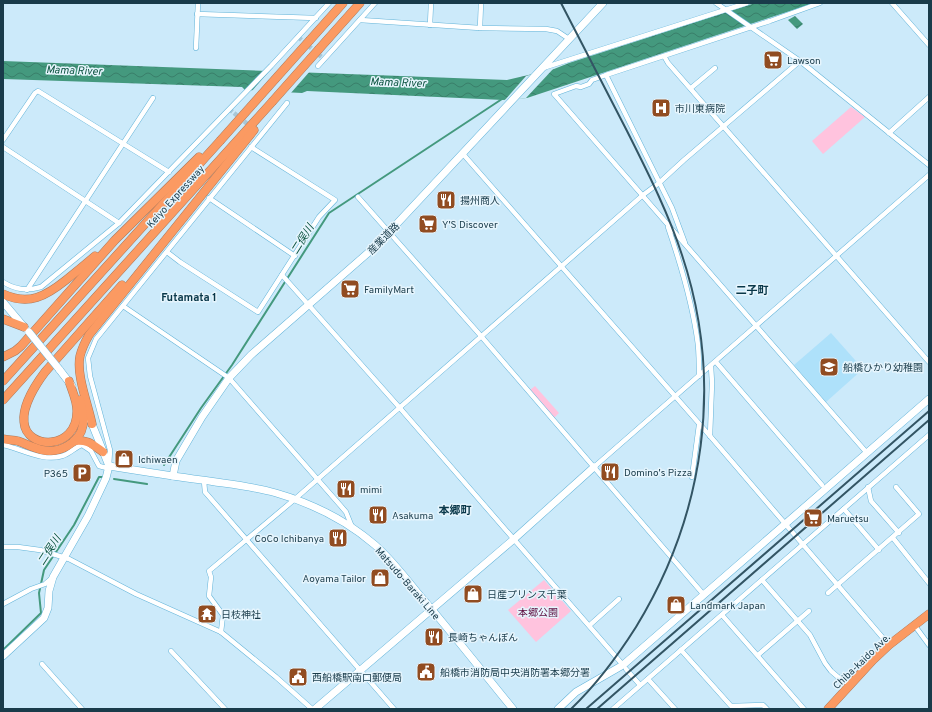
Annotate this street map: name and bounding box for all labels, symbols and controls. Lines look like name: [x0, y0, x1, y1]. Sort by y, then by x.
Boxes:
supermarket icon: Lawson: [762, 49, 784, 71]
place label: Lawson: [787, 55, 821, 68]
water label: Mama River: [46, 63, 103, 79]
water label: Mama River: [370, 75, 427, 91]
hospital icon: 市川東病院: [650, 97, 672, 119]
place label: 市川東病院: [675, 103, 725, 116]
street label: Keiyo Expressway: [144, 163, 208, 231]
restaurant icon: 揚州商人: [435, 189, 457, 211]
place label: 揚州商人: [460, 195, 500, 208]
supermarket icon: Y'S Discover: [417, 213, 439, 235]
place label: Y'S Discover: [442, 219, 498, 232]
street label: 産業道路: [365, 220, 403, 258]
water label: 二俣川: [288, 221, 318, 257]
supermarket icon: FamilyMart: [339, 278, 361, 300]
place label: FamilyMart: [364, 284, 414, 297]
district label: 二子町: [736, 284, 769, 298]
district label: Futamata 1: [161, 291, 217, 305]
school or university icon: 船橋ひかり幼稚園: [818, 356, 840, 378]
place label: 船橋ひかり幼稚園: [843, 362, 923, 375]
shop icon: Ichiwaen: [113, 448, 135, 470]
place label: Ichiwaen: [138, 454, 178, 467]
restaurant icon: Domino's Pizza: [599, 461, 621, 483]
parking icon: P365: [71, 462, 93, 484]
place label: Domino's Pizza: [624, 467, 692, 480]
place label: P365: [44, 468, 68, 481]
restaurant icon: mimi: [335, 478, 357, 500]
place label: mimi: [360, 484, 382, 497]
restaurant icon: Asakuma: [367, 504, 389, 526]
district label: 本郷町: [439, 504, 472, 518]
supermarket icon: Maruetsu: [802, 507, 824, 529]
place label: Asakuma: [392, 510, 433, 523]
place label: Maruetsu: [827, 513, 869, 526]
restaurant icon: CoCo Ichibanya: [327, 527, 349, 549]
water label: 二俣川: [35, 532, 65, 568]
place label: CoCo Ichibanya: [254, 533, 324, 546]
street label: Matsudo-Baraki Line: [372, 545, 442, 623]
shop icon: Aoyama Tailor: [369, 567, 391, 589]
place label: Aoyama Tailor: [303, 573, 366, 586]
shop icon: 日産プリンス千葉: [462, 583, 484, 605]
place label: 日産プリンス千葉: [487, 589, 567, 602]
shop icon: Landmark Japan: [665, 594, 687, 616]
place label: Landmark Japan: [690, 600, 765, 613]
temple icon: 日枝神社: [196, 603, 218, 625]
park label: 本郷公園: [518, 607, 558, 620]
place label: 日枝神社: [221, 609, 261, 622]
restaurant icon: 長崎ちゃんぽん: [423, 626, 445, 648]
street label: Chiba-kaido Ave.: [831, 631, 893, 693]
place label: 長崎ちゃんぽん: [448, 632, 518, 645]
public building icon: 船橋市消防局中央消防署本郷分署: [415, 661, 437, 683]
public building icon: 西船橋駅南口郵便局: [287, 666, 309, 688]
place label: 船橋市消防局中央消防署本郷分署: [440, 667, 590, 680]
place label: 西船橋駅南口郵便局: [312, 672, 402, 685]

